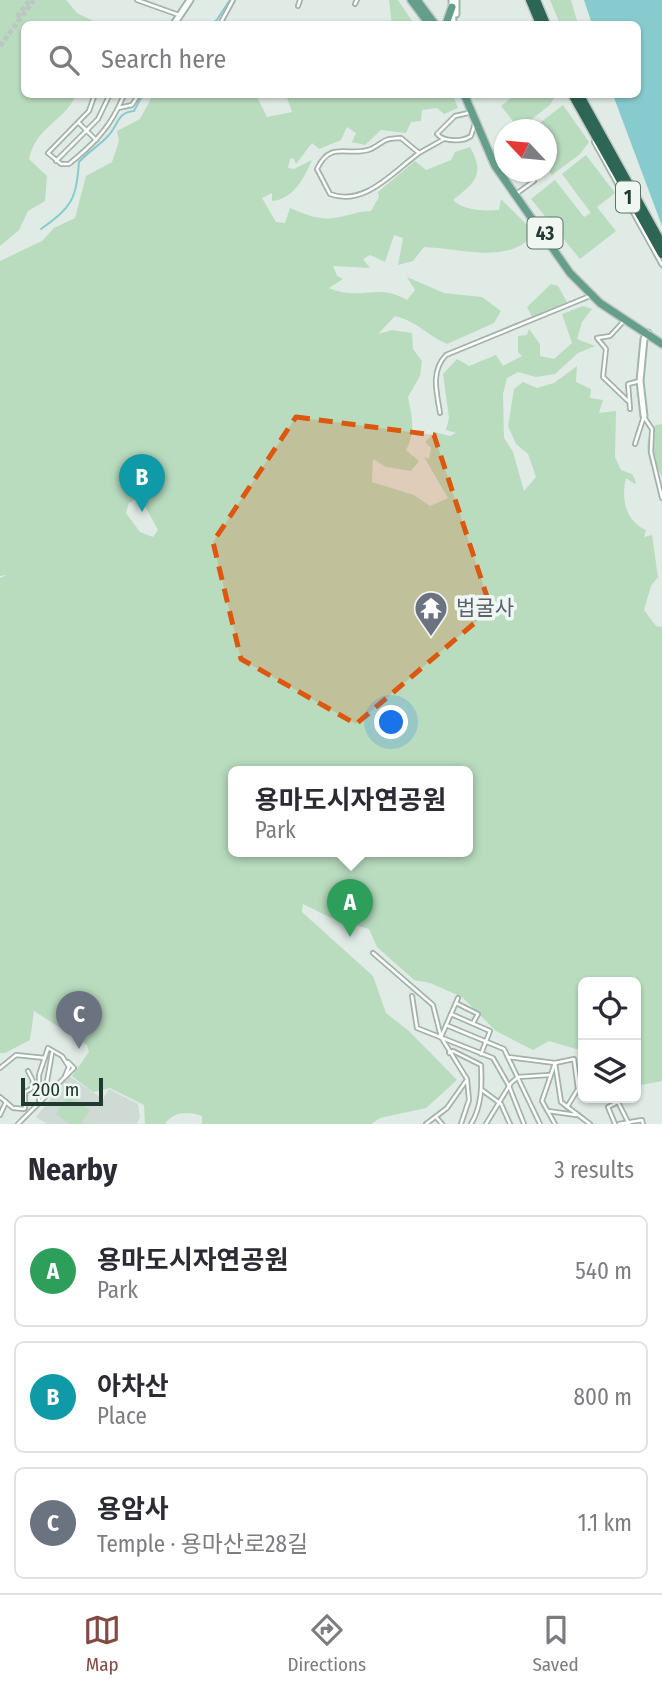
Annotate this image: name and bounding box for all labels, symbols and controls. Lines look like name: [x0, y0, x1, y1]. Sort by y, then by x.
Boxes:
search box: [21, 21, 641, 98]
icon: search: [45, 41, 83, 79]
text: Search here: [101, 44, 226, 75]
north arrow: [494, 119, 557, 182]
road number: 1: [616, 182, 640, 212]
road number: 43: [528, 218, 562, 248]
pin: B: [119, 454, 165, 512]
temple icon: 법굴사: [412, 589, 450, 638]
place label: 법굴사: [456, 595, 514, 621]
your location: [374, 705, 408, 739]
popup: [228, 766, 473, 857]
text: 용마도시자연공원: [255, 785, 446, 816]
text: Park: [255, 816, 296, 844]
pin: A: [327, 879, 373, 937]
map controls: [578, 977, 641, 1103]
button: locate: [578, 977, 641, 1040]
pin: C: [56, 991, 102, 1049]
button: layers: [578, 1040, 641, 1103]
scale bar: [21, 1075, 103, 1107]
text: 200 m: [32, 1078, 79, 1101]
text: Nearby: [28, 1152, 117, 1188]
text: 3 results: [554, 1156, 634, 1184]
text: 용마도시자연공원: [97, 1245, 288, 1276]
text: A: [47, 1257, 59, 1285]
text: 540 m: [575, 1257, 632, 1285]
text: Park: [97, 1276, 138, 1304]
text: 아차산: [97, 1371, 169, 1402]
text: B: [47, 1383, 59, 1411]
text: 800 m: [573, 1383, 632, 1411]
text: Place: [97, 1402, 147, 1430]
text: 용암사: [97, 1494, 169, 1525]
text: C: [47, 1509, 59, 1537]
text: 1.1 km: [578, 1509, 632, 1537]
text: Temple · 용마산로28길: [97, 1530, 308, 1558]
tab: Map: [83, 1611, 121, 1676]
tab: Directions: [287, 1611, 366, 1676]
tab: Saved: [532, 1611, 579, 1676]

